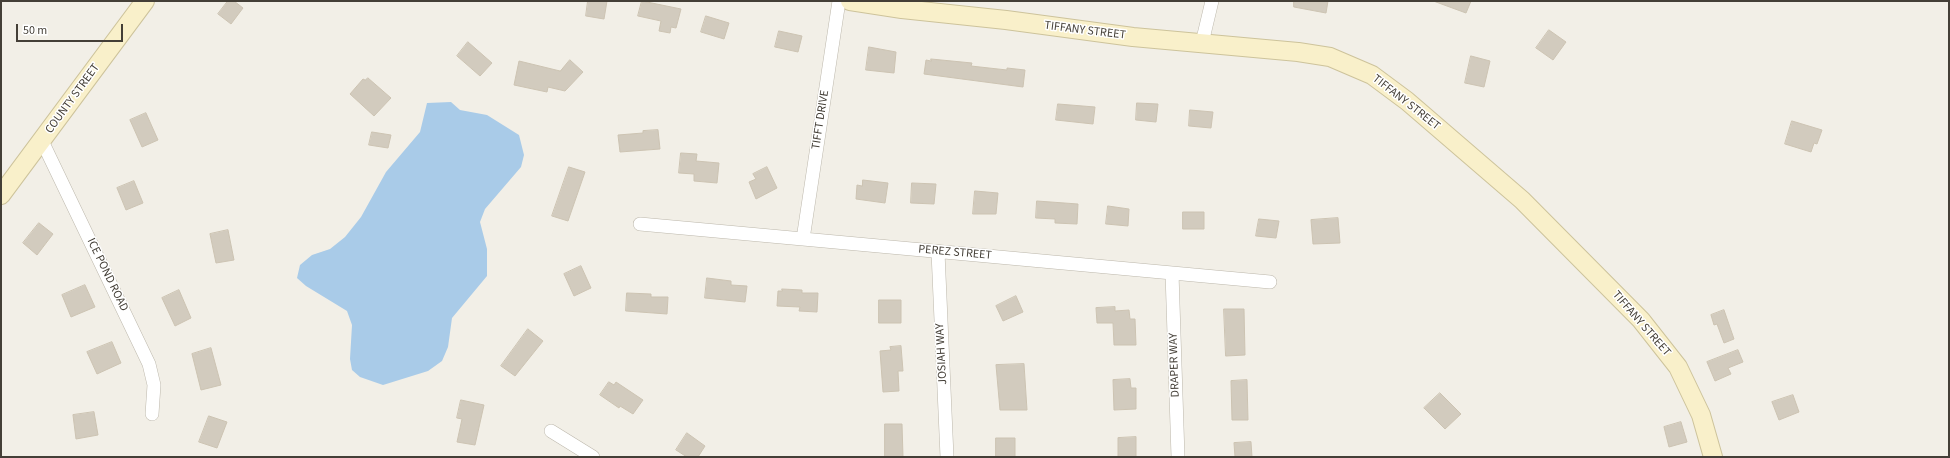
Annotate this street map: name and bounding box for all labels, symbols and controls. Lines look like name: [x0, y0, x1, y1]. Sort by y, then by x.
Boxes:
scale bar: [18, 16, 125, 42]
street label: TIFFANY STREET: [1043, 19, 1127, 43]
text: 50 m: [23, 22, 47, 39]
street label: COUNTY STREET: [43, 61, 103, 137]
street label: TIFFANY STREET: [1369, 72, 1443, 134]
street label: TIFFT DRIVE: [809, 89, 833, 151]
street label: ICE POND ROAD: [83, 236, 131, 314]
street label: PEREZ STREET: [918, 243, 992, 263]
street label: TIFFANY STREET: [1609, 288, 1673, 360]
street label: JOSIAH WAY: [933, 323, 951, 385]
street label: DRAPER WAY: [1167, 333, 1183, 397]

